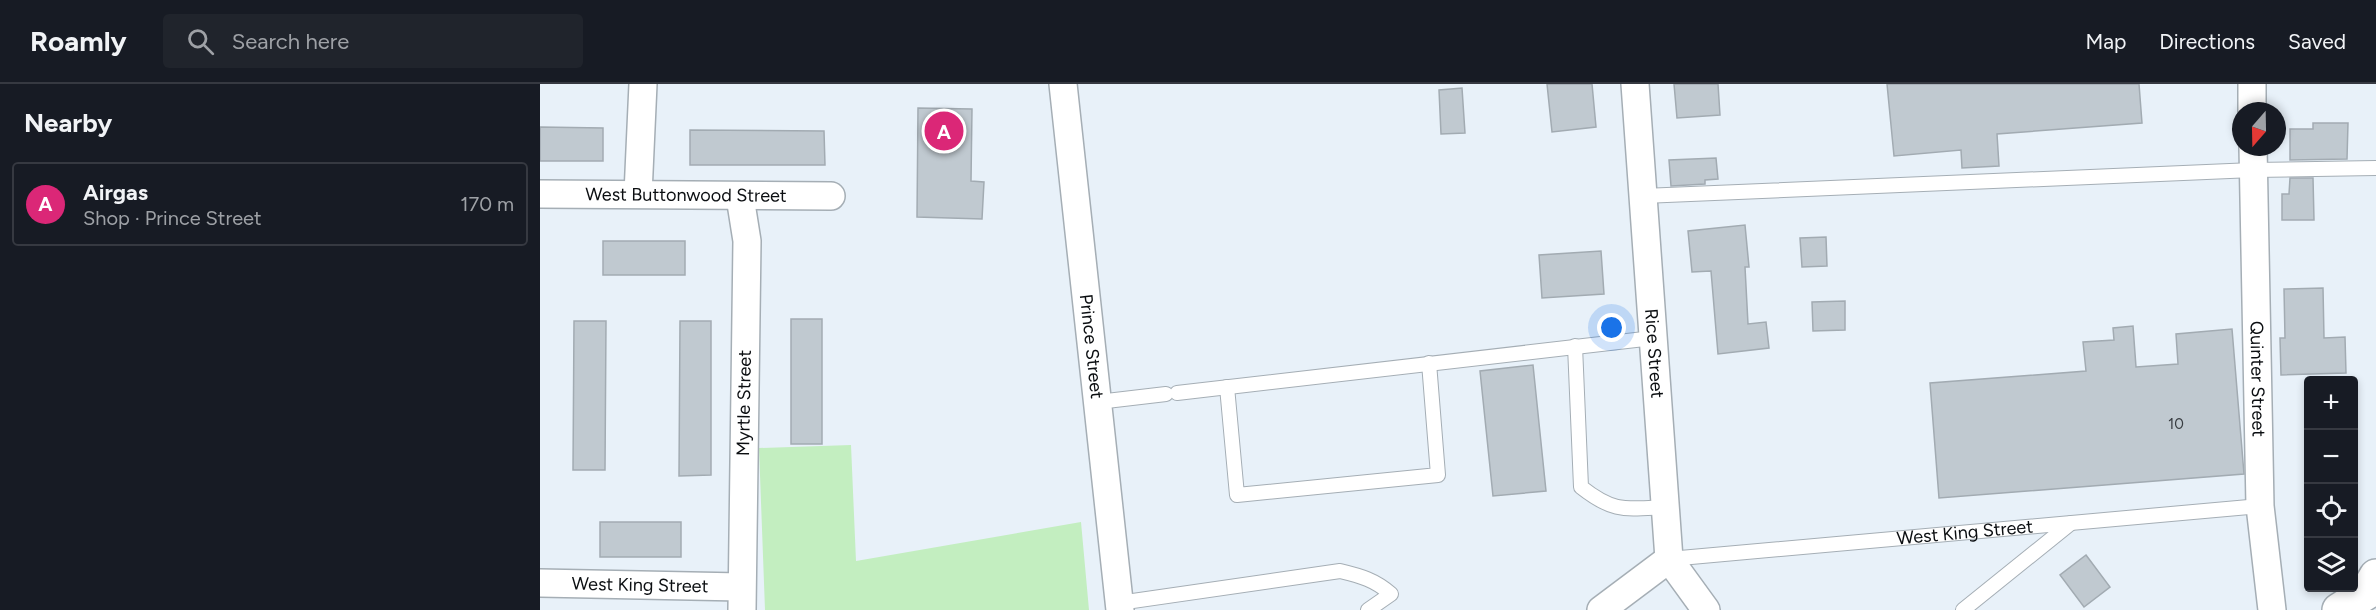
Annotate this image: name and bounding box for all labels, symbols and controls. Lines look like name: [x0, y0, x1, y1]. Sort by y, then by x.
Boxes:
search box: [163, 14, 583, 68]
text: Roamly: [30, 24, 127, 58]
icon: search: [184, 25, 217, 58]
text: Search here: [232, 28, 349, 55]
text: Map: [2085, 29, 2126, 54]
text: Directions: [2159, 29, 2255, 54]
text: Saved: [2288, 29, 2346, 54]
north arrow: [2232, 102, 2286, 156]
text: Nearby: [24, 107, 112, 139]
pin: A: [924, 108, 964, 154]
text: Airgas: [83, 179, 148, 206]
street label: West Buttonwood Street: [585, 183, 787, 207]
text: A: [38, 192, 53, 216]
text: 170 m: [460, 192, 514, 216]
text: Shop · Prince Street: [83, 206, 262, 230]
street label: Prince Street: [1075, 293, 1108, 400]
street label: Rice Street: [1640, 308, 1668, 399]
your location: [1597, 313, 1626, 342]
street label: Quinter Street: [2245, 321, 2270, 437]
street label: Myrtle Street: [732, 350, 756, 456]
map controls: [2304, 376, 2358, 592]
button: +: [2304, 376, 2358, 430]
house number: 10: [2168, 415, 2184, 433]
button: −: [2304, 430, 2358, 484]
button: locate: [2304, 484, 2358, 538]
street label: West King Street: [1896, 515, 2034, 550]
button: layers: [2304, 538, 2358, 592]
street label: West King Street: [571, 573, 709, 597]

